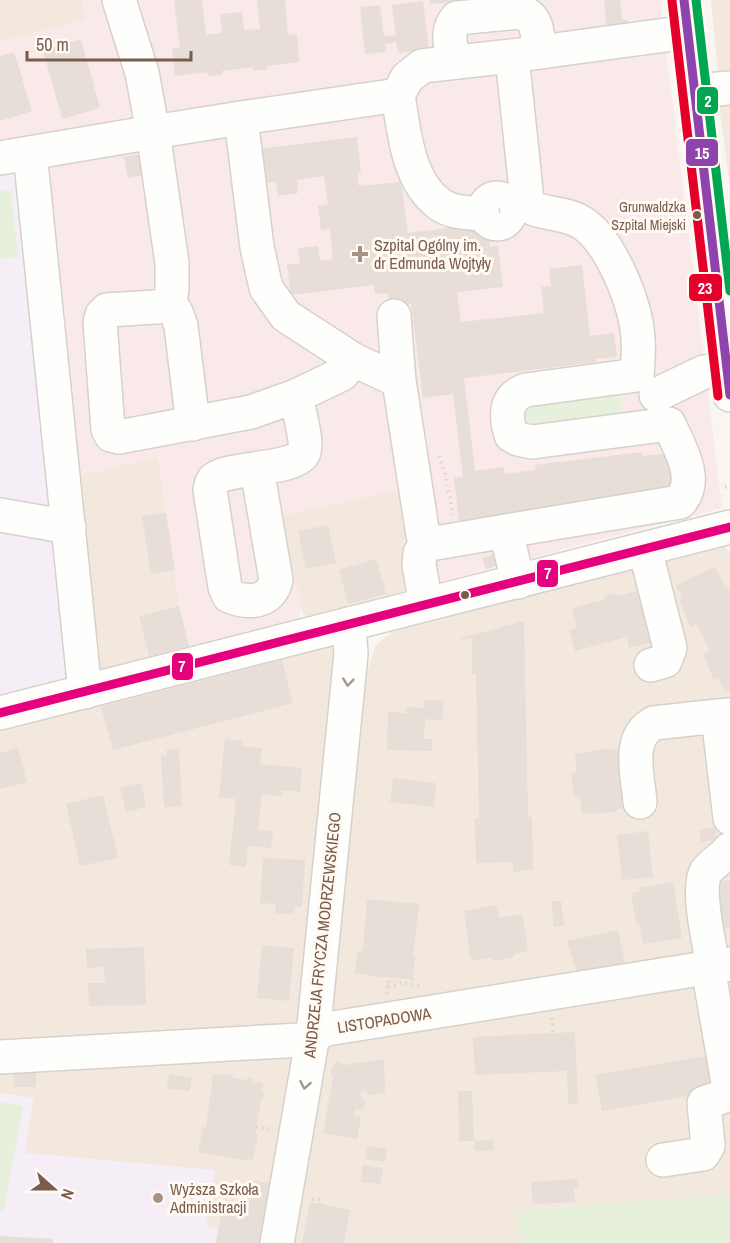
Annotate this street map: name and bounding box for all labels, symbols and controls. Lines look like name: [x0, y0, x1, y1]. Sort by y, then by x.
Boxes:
scale bar: [27, 24, 190, 62]
text: 50 m: [36, 32, 69, 57]
line badge: 2: [696, 86, 719, 115]
text: 2: [704, 90, 712, 112]
line badge: 15: [685, 138, 719, 167]
text: 15: [695, 142, 709, 164]
place label: Grunwaldzka Szpital Miejski: [611, 198, 687, 234]
marker: Grunwaldzka Szpital Miejski: [691, 209, 703, 221]
place label: Szpital Ogólny im. dr Edmunda Wojtyły: [374, 234, 492, 274]
marker: Szpital Ogólny im. dr Edmunda Wojtyły: [351, 245, 369, 263]
line badge: 23: [688, 273, 723, 302]
text: 23: [698, 277, 712, 299]
line badge: 7: [536, 559, 559, 588]
text: 7: [544, 562, 552, 584]
unlabelled marker: [459, 589, 471, 601]
line badge: 7: [171, 652, 194, 681]
text: 7: [178, 655, 186, 677]
one-way arrow: [342, 678, 355, 687]
street label: ANDRZEJA FRYCZA MODRZEWSKIEGO: [298, 811, 346, 1060]
street label: LISTOPADOWA: [336, 1002, 433, 1038]
one-way arrow: [299, 1080, 311, 1090]
north arrow: [24, 1159, 84, 1219]
place label: Wyższa Szkoła Administracji: [169, 1178, 260, 1218]
text: N: [56, 1186, 80, 1203]
marker: Wyższa Szkoła Administracji: [151, 1191, 165, 1205]

